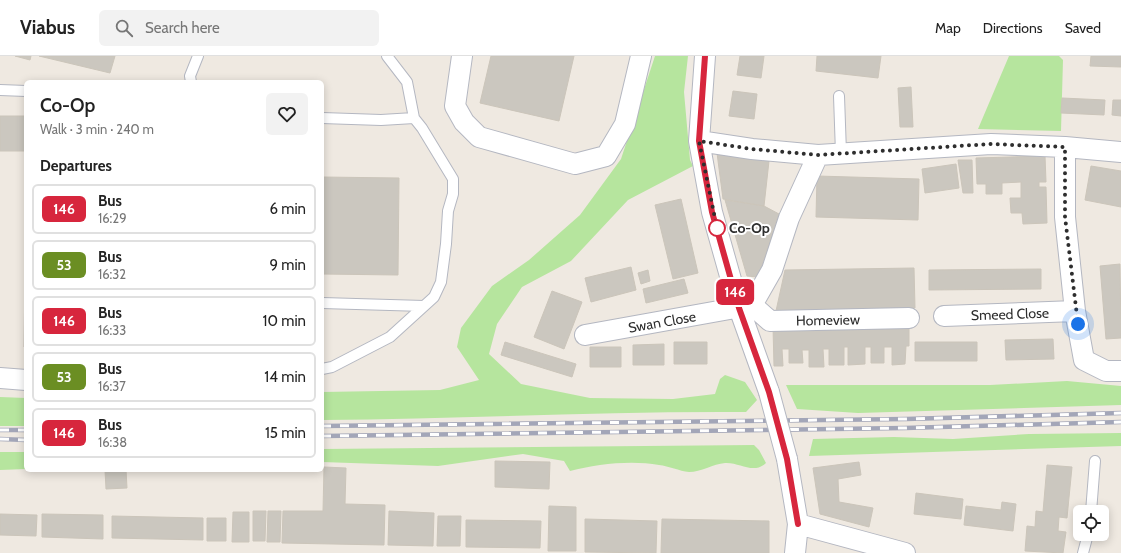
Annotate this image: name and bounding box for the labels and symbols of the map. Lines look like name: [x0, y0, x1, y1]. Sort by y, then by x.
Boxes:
marker: Co-Op: [708, 219, 726, 237]
place label: Co-Op: [729, 219, 770, 237]
line badge: 146: [712, 279, 758, 305]
street label: Smeed Close: [971, 304, 1049, 324]
street label: Swan Close: [627, 307, 697, 337]
street label: Homeview: [796, 310, 860, 330]
your location: [1068, 314, 1088, 334]

